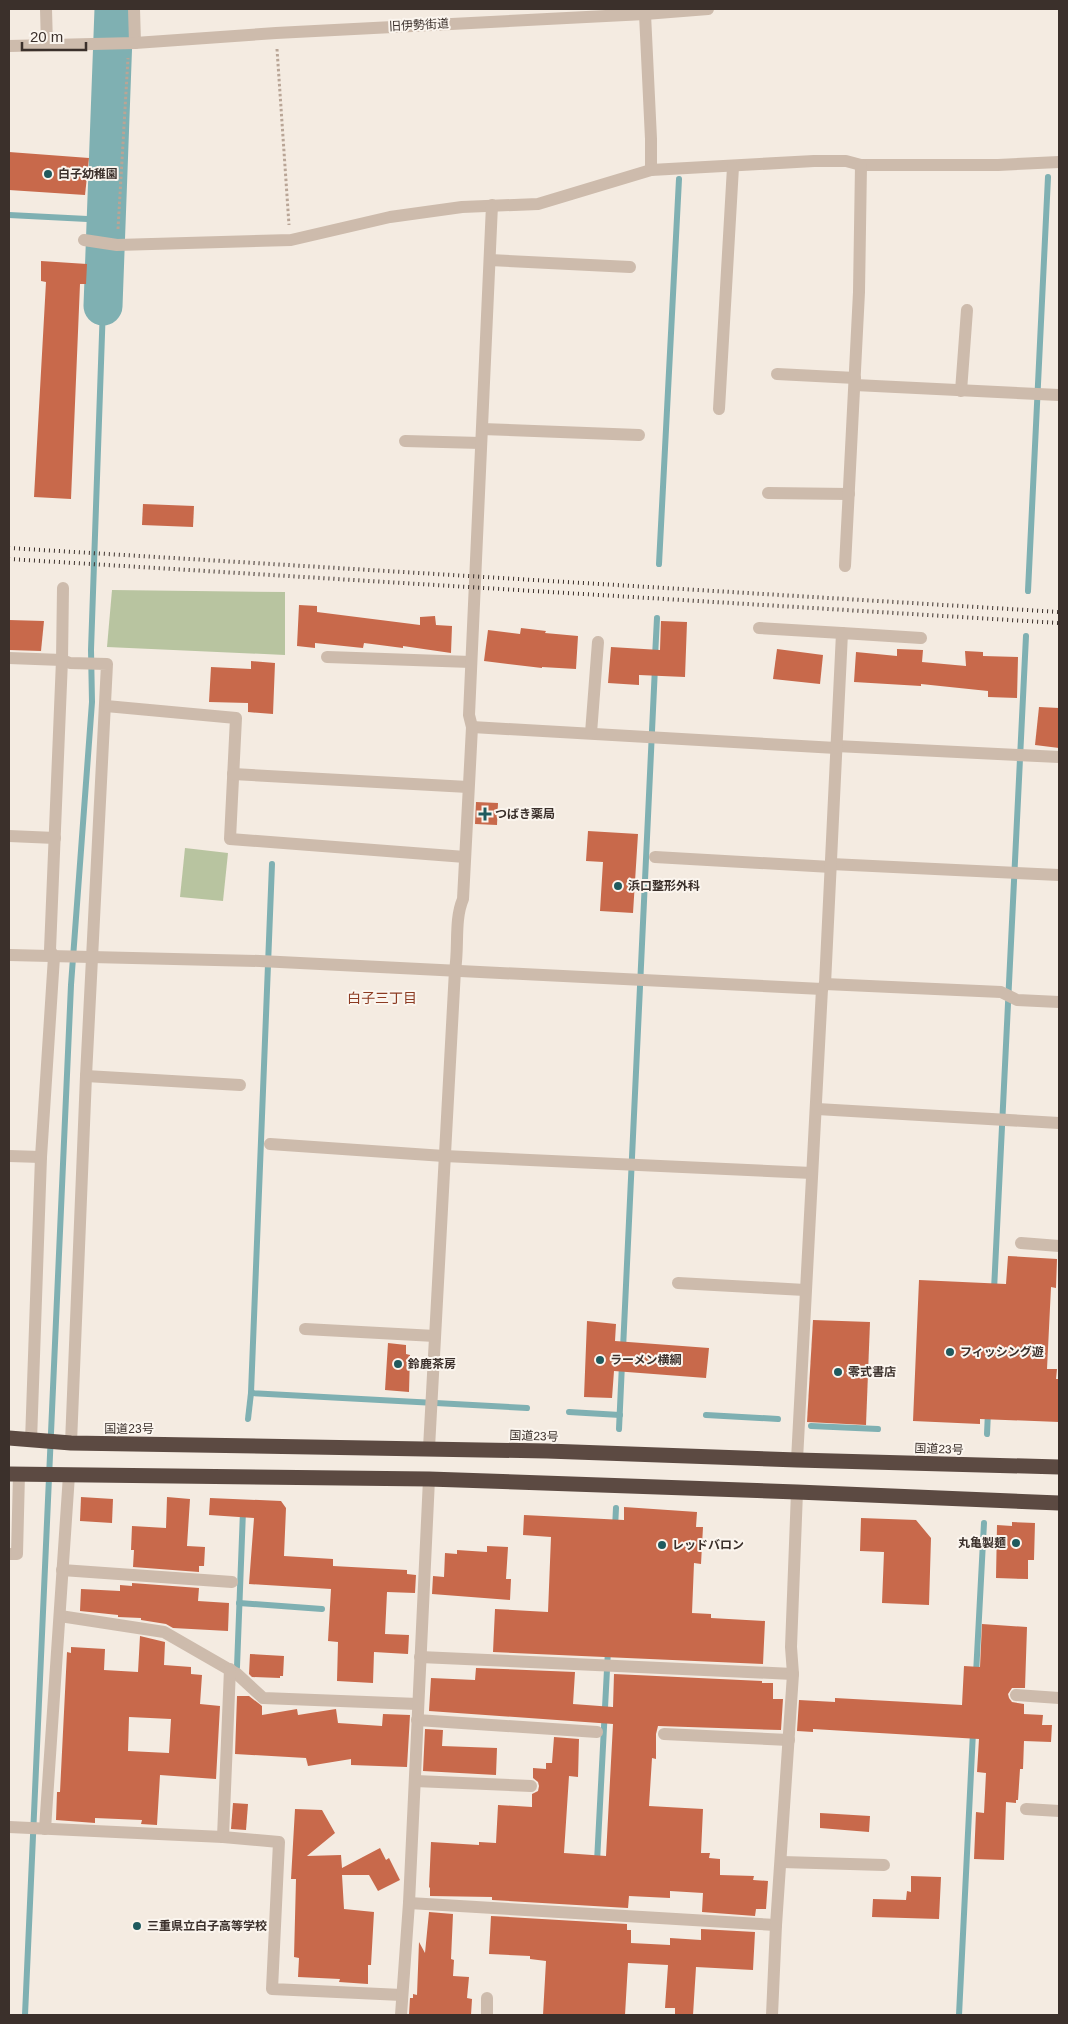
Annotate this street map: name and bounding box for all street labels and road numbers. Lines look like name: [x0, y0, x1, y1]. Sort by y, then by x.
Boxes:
street label: 旧伊勢街道: [389, 16, 449, 34]
street label: 国道23号: [104, 1422, 154, 1436]
street label: 国道23号: [509, 1428, 559, 1444]
street label: 国道23号: [914, 1441, 964, 1457]

